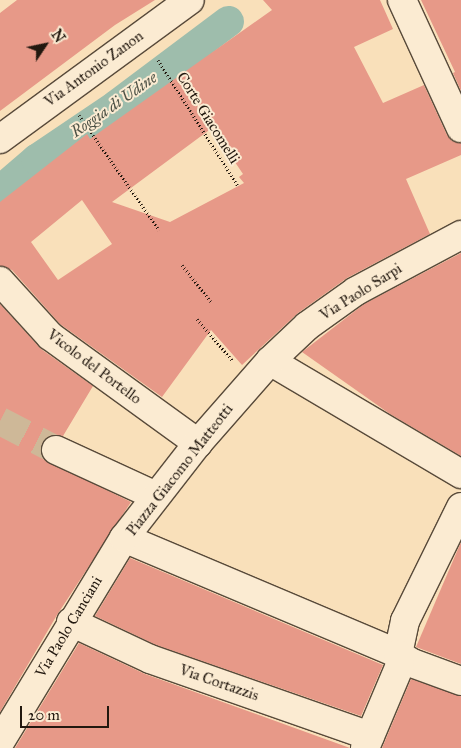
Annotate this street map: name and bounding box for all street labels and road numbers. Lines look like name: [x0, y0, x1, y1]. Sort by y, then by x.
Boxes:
street label: Via Antonio Zanon: [41, 27, 147, 111]
street label: Corte Giacomelli: [173, 69, 243, 167]
street label: Via Paolo Sarpi: [317, 260, 405, 324]
street label: Vicolo del Portello: [43, 326, 145, 408]
street label: Piazza Giacomo Matteotti: [123, 400, 237, 540]
street label: Via Paolo Canciani: [32, 573, 106, 681]
street label: Via Cortazzis: [177, 661, 261, 705]

